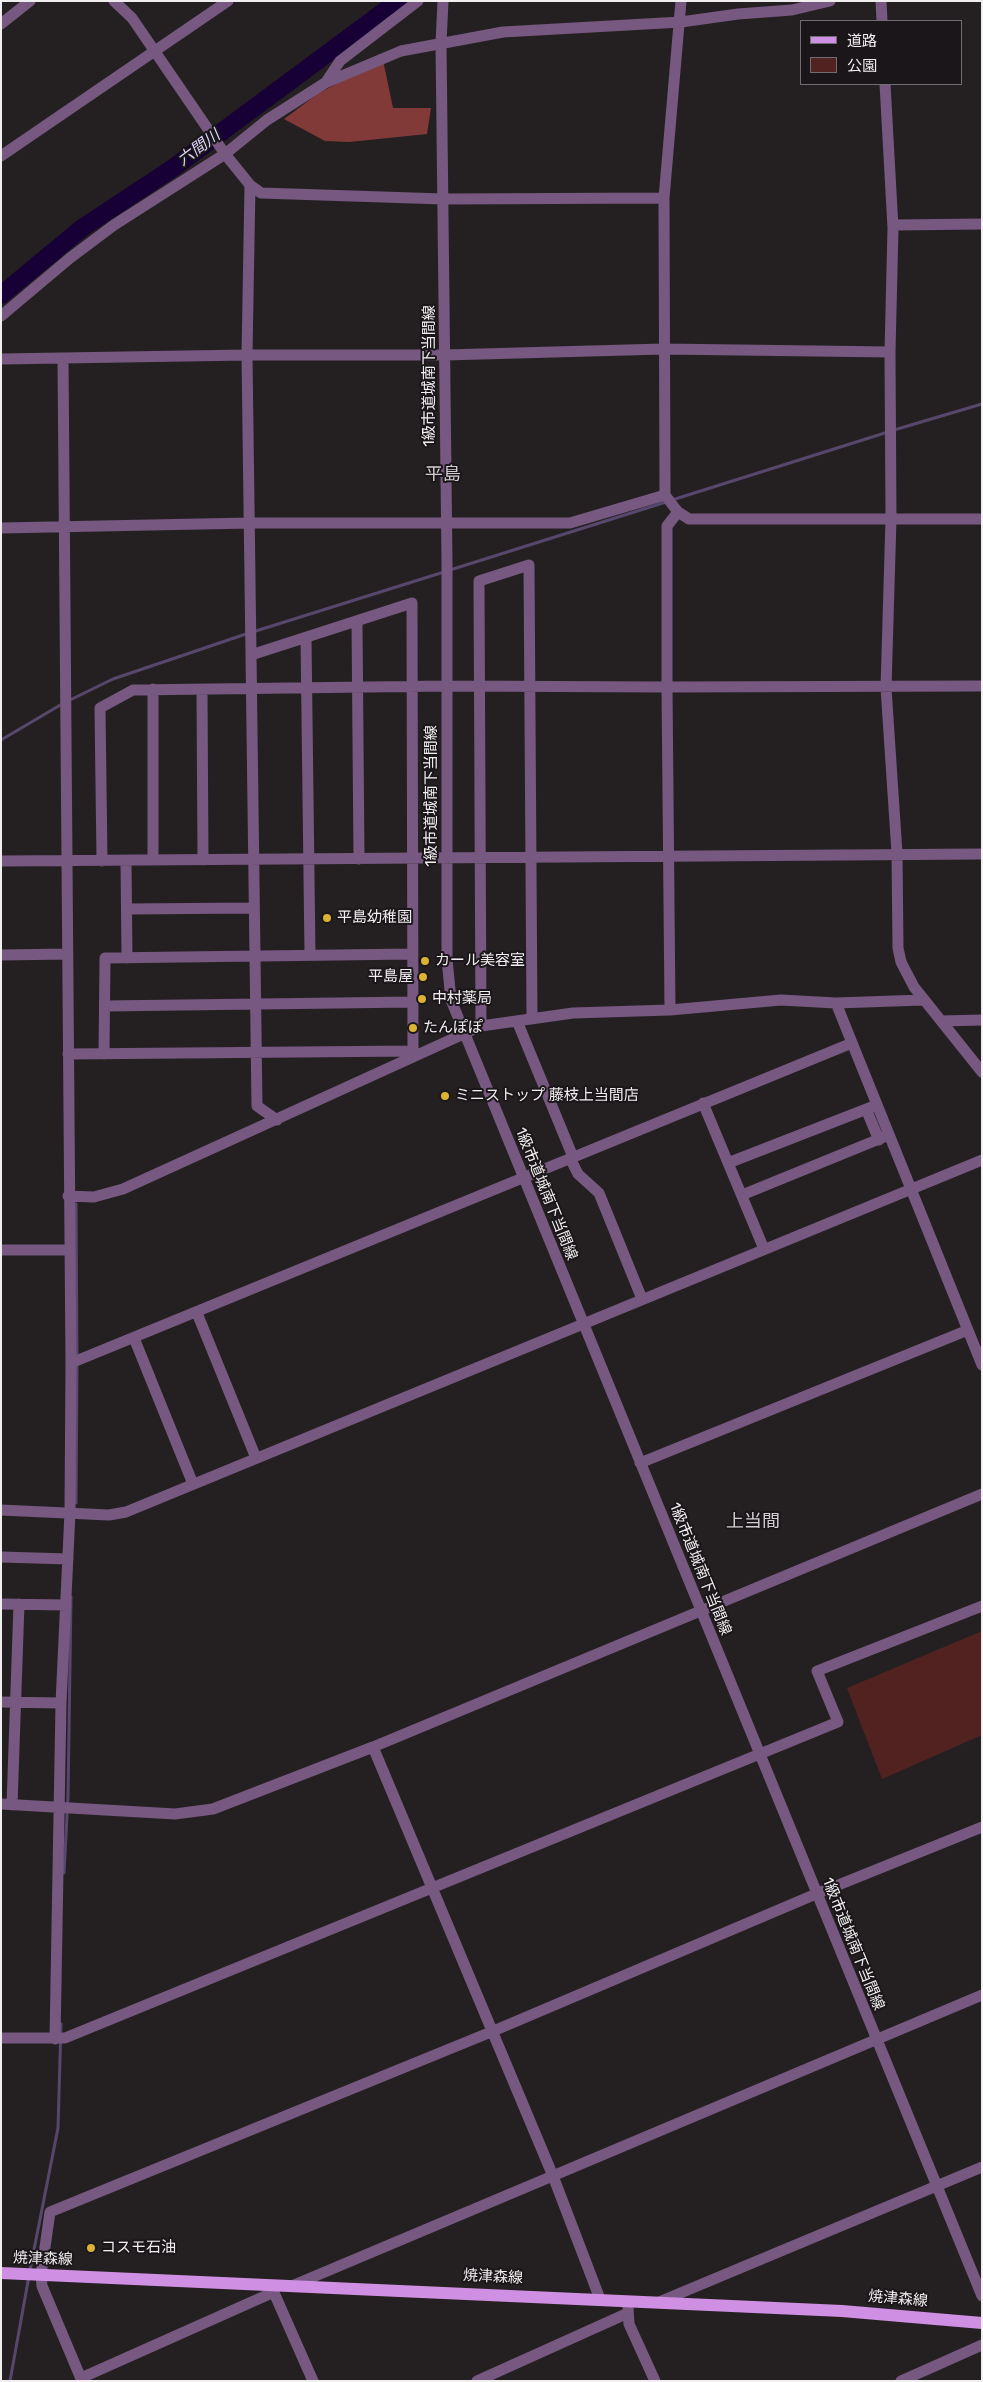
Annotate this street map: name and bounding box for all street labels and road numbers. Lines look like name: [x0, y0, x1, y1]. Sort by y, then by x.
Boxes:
street label: 1級市道城南下当間線: [421, 305, 439, 447]
street label: 1級市道城南下当間線: [423, 725, 441, 867]
street label: 1級市道城南下当間線: [511, 1125, 581, 1263]
street label: 1級市道城南下当間線: [665, 1500, 735, 1638]
street label: 1級市道城南下当間線: [818, 1875, 888, 2013]
street label: 焼津森線: [13, 2249, 73, 2269]
street label: 焼津森線: [463, 2266, 523, 2288]
street label: 焼津森線: [867, 2287, 929, 2311]

